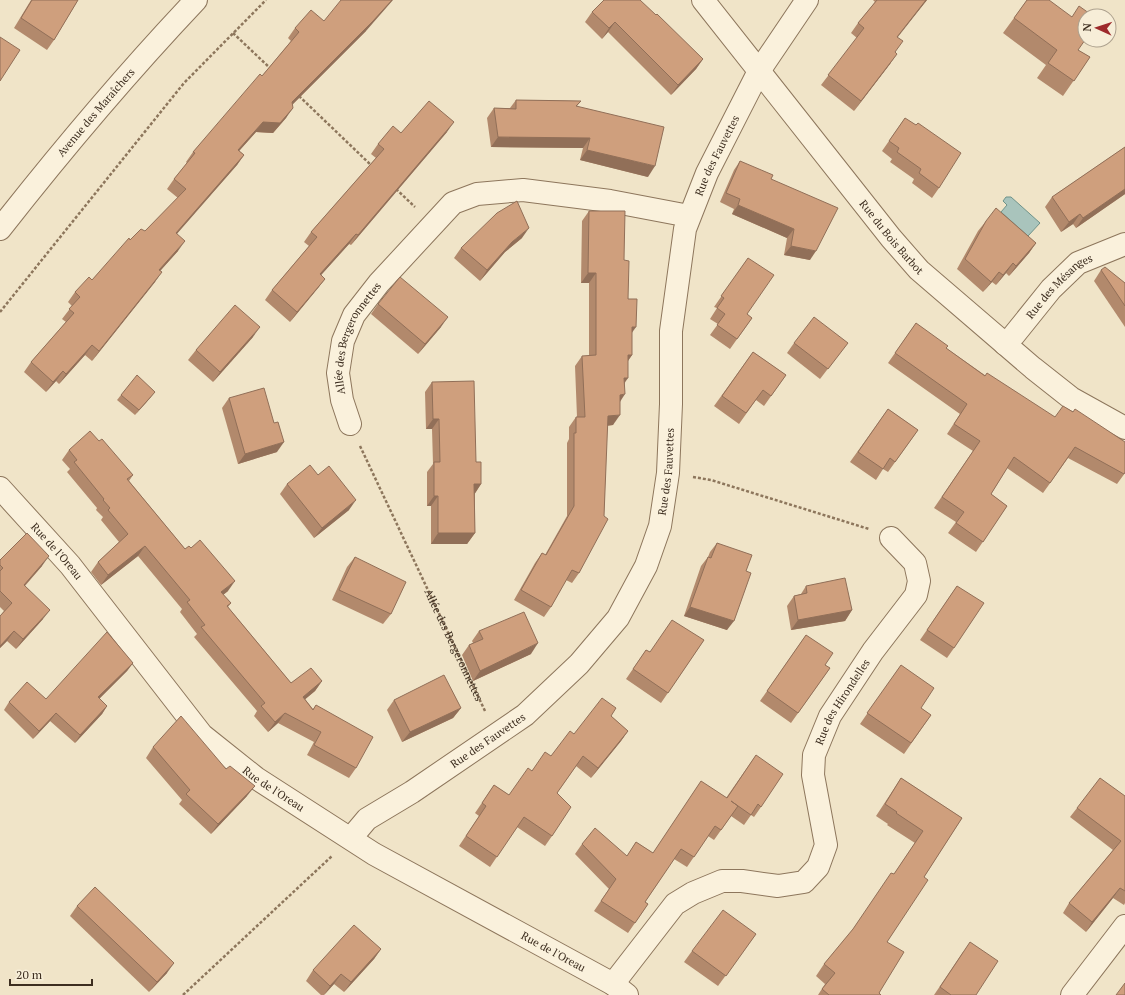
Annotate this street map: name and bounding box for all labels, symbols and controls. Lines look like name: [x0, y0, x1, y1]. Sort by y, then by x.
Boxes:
north arrow: [1077, 8, 1117, 48]
text: N: [1080, 22, 1094, 32]
street label: Avenue des Maraîchers: [54, 65, 138, 160]
street label: Rue des Fauvettes: [692, 112, 742, 198]
street label: Rue du Bois Barbot: [857, 197, 926, 278]
street label: Rue des Mésanges: [1023, 251, 1095, 322]
street label: Allée des Bergeronnettes: [331, 279, 384, 396]
street label: Rue des Fauvettes: [655, 427, 677, 516]
street label: Rue de l'Oreau: [28, 520, 86, 583]
street label: Allée des Bergeronnettes: [421, 587, 486, 704]
street label: Rue des Hirondelles: [812, 656, 873, 747]
street label: Rue des Fauvettes: [447, 710, 528, 771]
street label: Rue de l'Oreau: [240, 763, 308, 815]
street label: Rue de l'Oreau: [519, 928, 589, 975]
scale bar: [10, 961, 92, 987]
text: 20 m: [16, 967, 43, 982]

